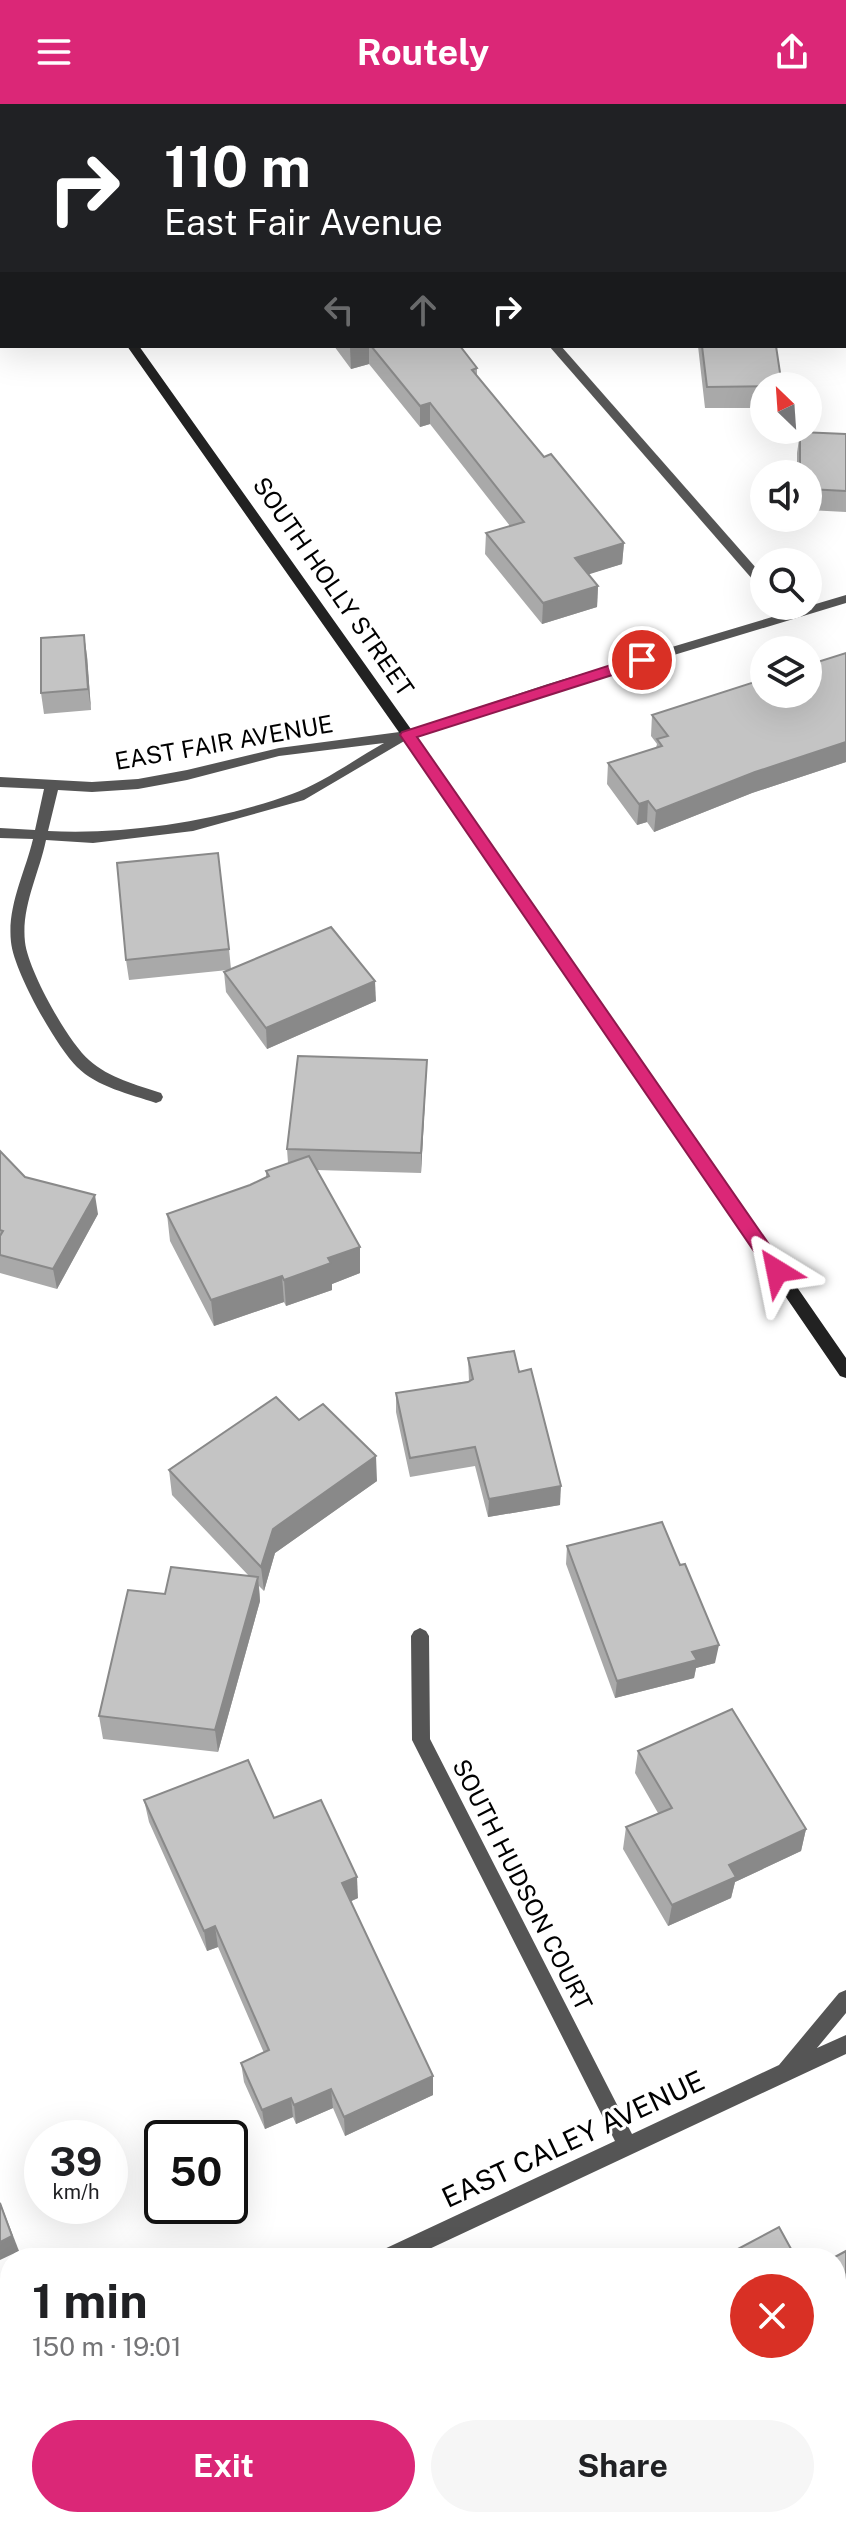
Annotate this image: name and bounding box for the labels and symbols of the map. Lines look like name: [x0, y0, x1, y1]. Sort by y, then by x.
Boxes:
north arrow: [750, 372, 822, 444]
street label: SOUTH HOLLY STREET: [248, 472, 420, 701]
pin: [608, 626, 676, 694]
street label: EAST FAIR AVENUE: [113, 709, 335, 775]
position arrow: [735, 1229, 819, 1313]
street label: SOUTH HUDSON COURT: [447, 1754, 598, 2015]
street label: EAST CALEY AVENUE: [436, 2063, 709, 2214]
speed limit sign: 50: [144, 2120, 248, 2224]

